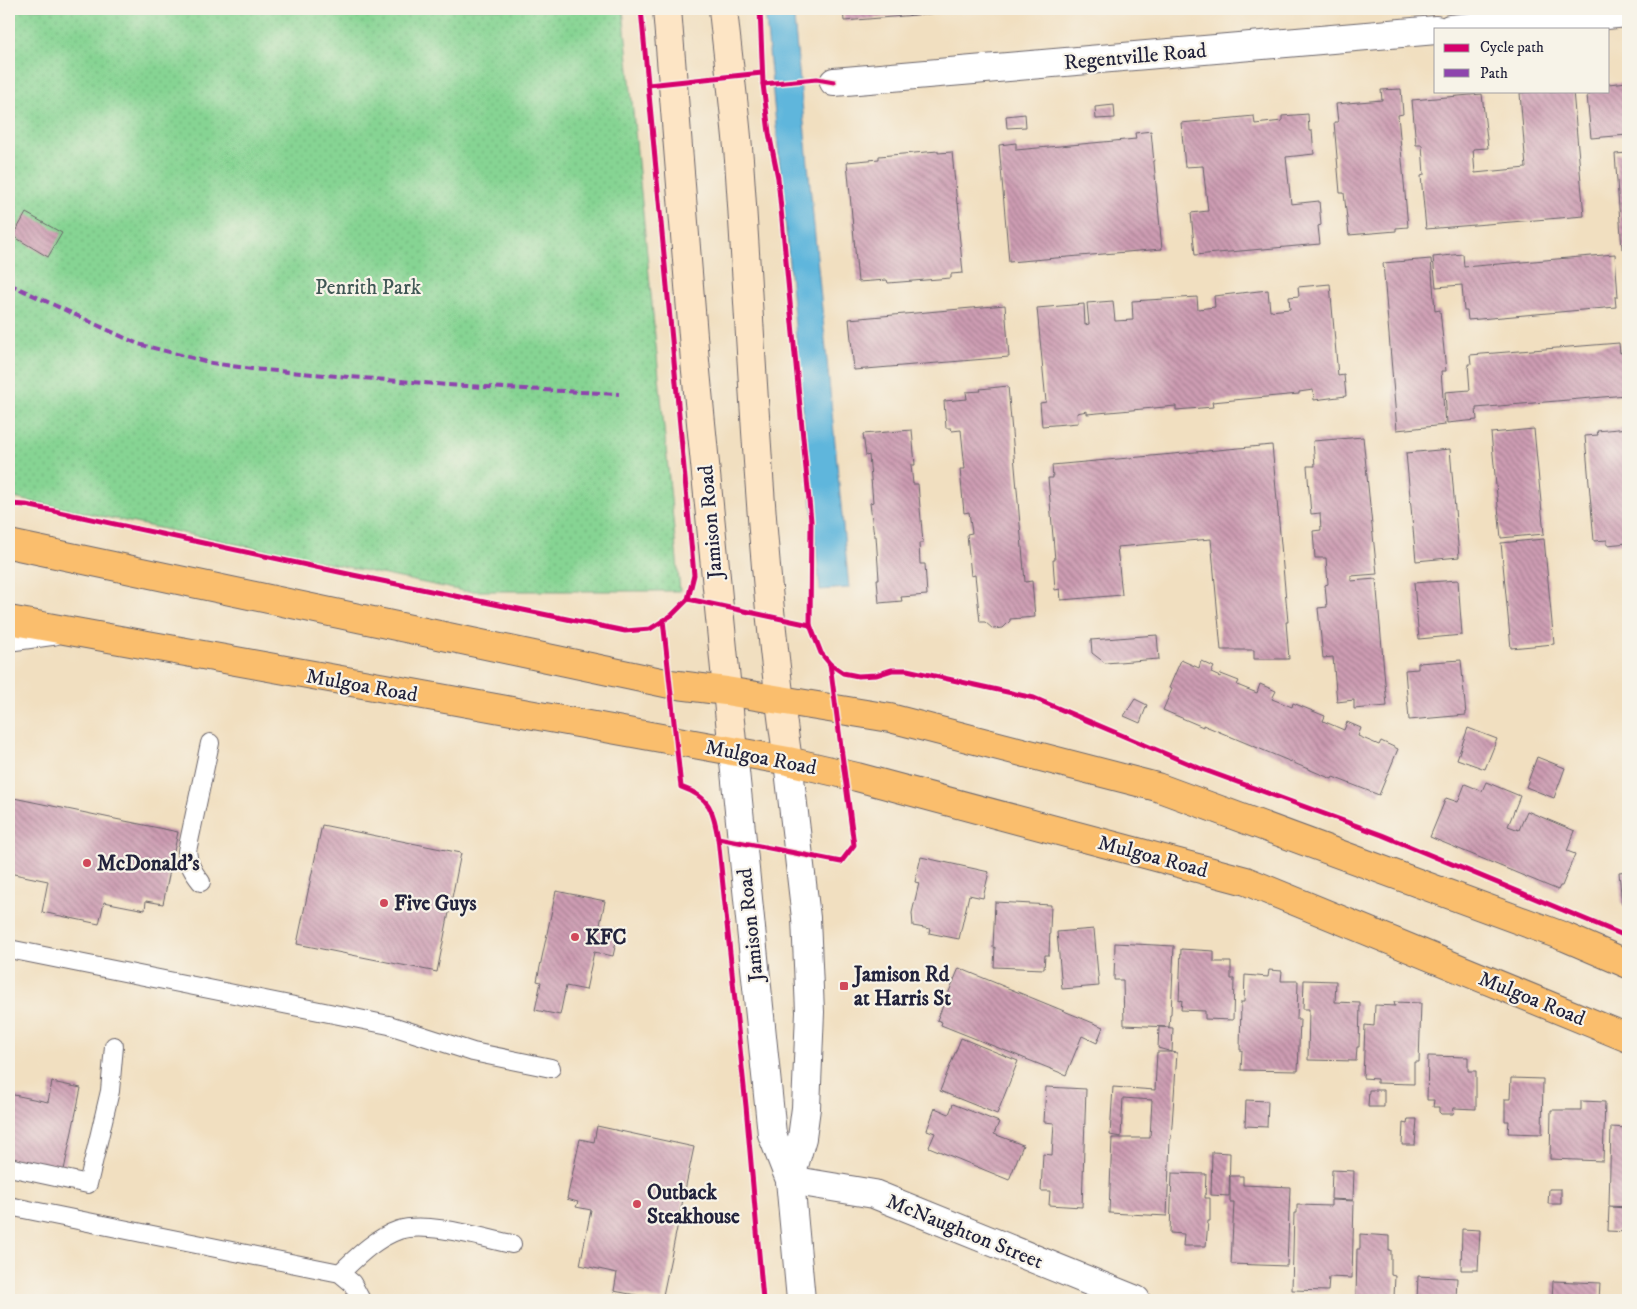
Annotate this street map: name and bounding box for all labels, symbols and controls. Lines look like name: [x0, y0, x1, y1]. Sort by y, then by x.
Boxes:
legend: [1434, 28, 1610, 92]
street label: Regentville Road: [1063, 38, 1208, 76]
text: Cycle path: [1480, 38, 1544, 57]
text: Path: [1480, 64, 1508, 83]
park label: Penrith Park: [315, 275, 422, 301]
street label: Jamison Road: [693, 463, 729, 582]
street label: Mulgoa Road: [304, 663, 420, 709]
street label: Mulgoa Road: [703, 734, 819, 782]
street label: Mulgoa Road: [1095, 830, 1211, 884]
place label: McDonald's: [97, 851, 200, 877]
marker: McDonald's: [81, 857, 93, 869]
street label: Jamison Road: [732, 866, 770, 985]
place label: Five Guys: [394, 891, 476, 917]
marker: Five Guys: [378, 897, 390, 909]
place label: KFC: [585, 925, 627, 951]
marker: KFC: [569, 931, 581, 943]
place label: Jamison Rd at Harris St: [852, 962, 951, 1012]
street label: Mulgoa Road: [1475, 966, 1589, 1032]
marker: Jamison Rd at Harris St: [838, 980, 850, 992]
place label: Outback Steakhouse: [647, 1180, 740, 1230]
street label: McNaughton Street: [882, 1189, 1047, 1275]
marker: Outback Steakhouse: [631, 1198, 643, 1210]

